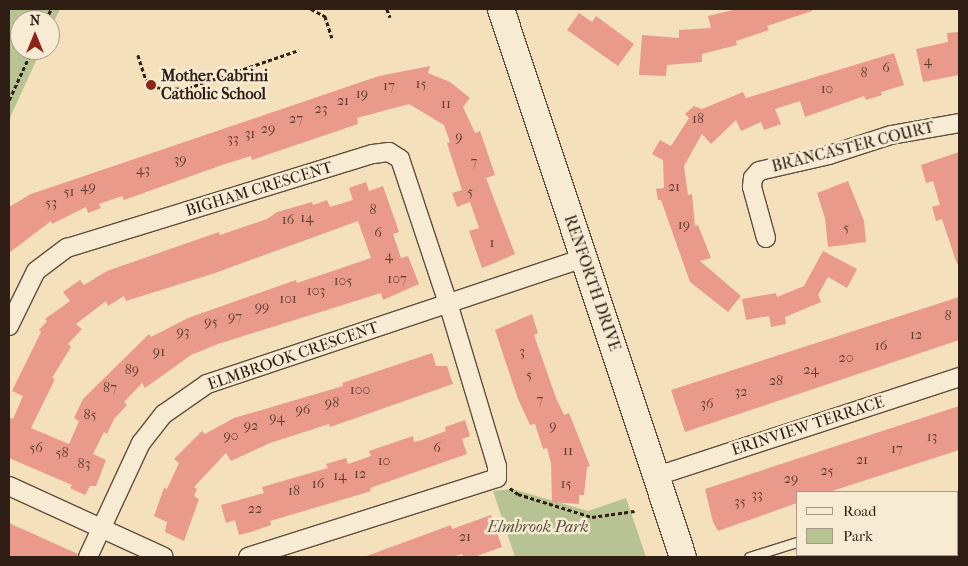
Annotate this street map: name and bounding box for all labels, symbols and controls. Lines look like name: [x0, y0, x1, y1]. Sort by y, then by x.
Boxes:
north arrow: [10, 10, 60, 60]
text: N: [30, 12, 40, 29]
house number: 4: [924, 53, 932, 69]
house number: 6: [882, 60, 890, 76]
house number: 8: [860, 65, 868, 81]
place label: Mother Cabrini Catholic School: [161, 66, 268, 104]
house number: 15: [416, 76, 426, 92]
house number: 17: [383, 78, 395, 94]
marker: Mother Cabrini Catholic School: [145, 79, 157, 91]
house number: 10: [821, 81, 833, 97]
house number: 19: [356, 86, 368, 102]
house number: 21: [337, 93, 349, 109]
house number: 11: [441, 96, 451, 112]
house number: 23: [315, 101, 327, 117]
house number: 27: [289, 111, 303, 127]
house number: 18: [692, 111, 704, 127]
street label: BRANCASTER COURT: [770, 118, 936, 176]
house number: 29: [261, 121, 275, 137]
house number: 31: [245, 126, 255, 142]
house number: 9: [455, 129, 463, 145]
house number: 33: [227, 131, 239, 147]
house number: 39: [173, 152, 187, 168]
house number: 7: [471, 154, 477, 170]
street label: BIGHAM CRESCENT: [183, 157, 335, 221]
house number: 43: [136, 162, 150, 178]
house number: 49: [80, 179, 96, 195]
house number: 21: [668, 179, 680, 195]
house number: 51: [63, 184, 75, 200]
house number: 5: [467, 184, 473, 200]
house number: 53: [45, 195, 57, 211]
house number: 8: [369, 202, 377, 218]
house number: 14: [300, 210, 314, 226]
house number: 16: [282, 212, 294, 228]
street label: RENFORTH DRIVE: [560, 212, 624, 354]
house number: 19: [678, 217, 690, 233]
house number: 5: [843, 220, 849, 236]
house number: 6: [374, 225, 382, 241]
house number: 1: [490, 235, 494, 251]
house number: 4: [385, 248, 393, 264]
house number: 107: [387, 271, 407, 287]
house number: 105: [334, 273, 352, 289]
house number: 103: [307, 283, 325, 299]
house number: 101: [279, 291, 297, 307]
house number: 99: [255, 299, 269, 315]
house number: 8: [944, 308, 952, 324]
house number: 97: [228, 309, 242, 325]
house number: 95: [204, 314, 218, 330]
street label: ELMBROOK CRESCENT: [205, 318, 381, 394]
house number: 93: [176, 324, 190, 340]
house number: 12: [910, 327, 922, 343]
house number: 16: [875, 338, 887, 354]
house number: 91: [153, 344, 165, 360]
house number: 3: [519, 344, 525, 360]
house number: 20: [839, 350, 853, 366]
house number: 89: [125, 362, 139, 378]
house number: 24: [803, 362, 819, 378]
house number: 5: [526, 367, 532, 383]
house number: 28: [769, 373, 783, 389]
house number: 87: [103, 380, 117, 396]
house number: 100: [350, 382, 370, 398]
house number: 32: [735, 384, 747, 400]
house number: 7: [537, 392, 543, 408]
street label: ERINVIEW TERRACE: [729, 392, 887, 460]
house number: 98: [325, 395, 339, 411]
house number: 36: [700, 396, 714, 412]
house number: 96: [296, 402, 310, 418]
house number: 85: [83, 407, 97, 423]
house number: 94: [269, 410, 285, 426]
house number: 92: [244, 418, 258, 434]
house number: 9: [549, 418, 557, 434]
house number: 90: [223, 428, 239, 444]
house number: 13: [927, 429, 937, 445]
house number: 56: [29, 440, 43, 456]
house number: 6: [433, 440, 441, 456]
house number: 17: [891, 441, 903, 457]
house number: 11: [563, 443, 573, 459]
house number: 58: [55, 445, 69, 461]
house number: 21: [856, 452, 868, 468]
house number: 10: [378, 453, 390, 469]
house number: 83: [78, 456, 90, 472]
house number: 25: [820, 463, 834, 479]
house number: 12: [354, 466, 366, 482]
house number: 14: [333, 468, 347, 484]
house number: 29: [784, 471, 798, 487]
house number: 16: [312, 476, 324, 492]
house number: 15: [561, 476, 571, 492]
house number: 18: [288, 483, 300, 499]
house number: 33: [751, 487, 763, 503]
legend: [796, 491, 958, 556]
house number: 35: [734, 494, 746, 510]
house number: 22: [248, 501, 262, 517]
text: Road: [843, 502, 876, 520]
park label: Elmbrook Park: [487, 517, 589, 537]
text: Park: [843, 527, 873, 545]
house number: 21: [459, 529, 471, 545]

